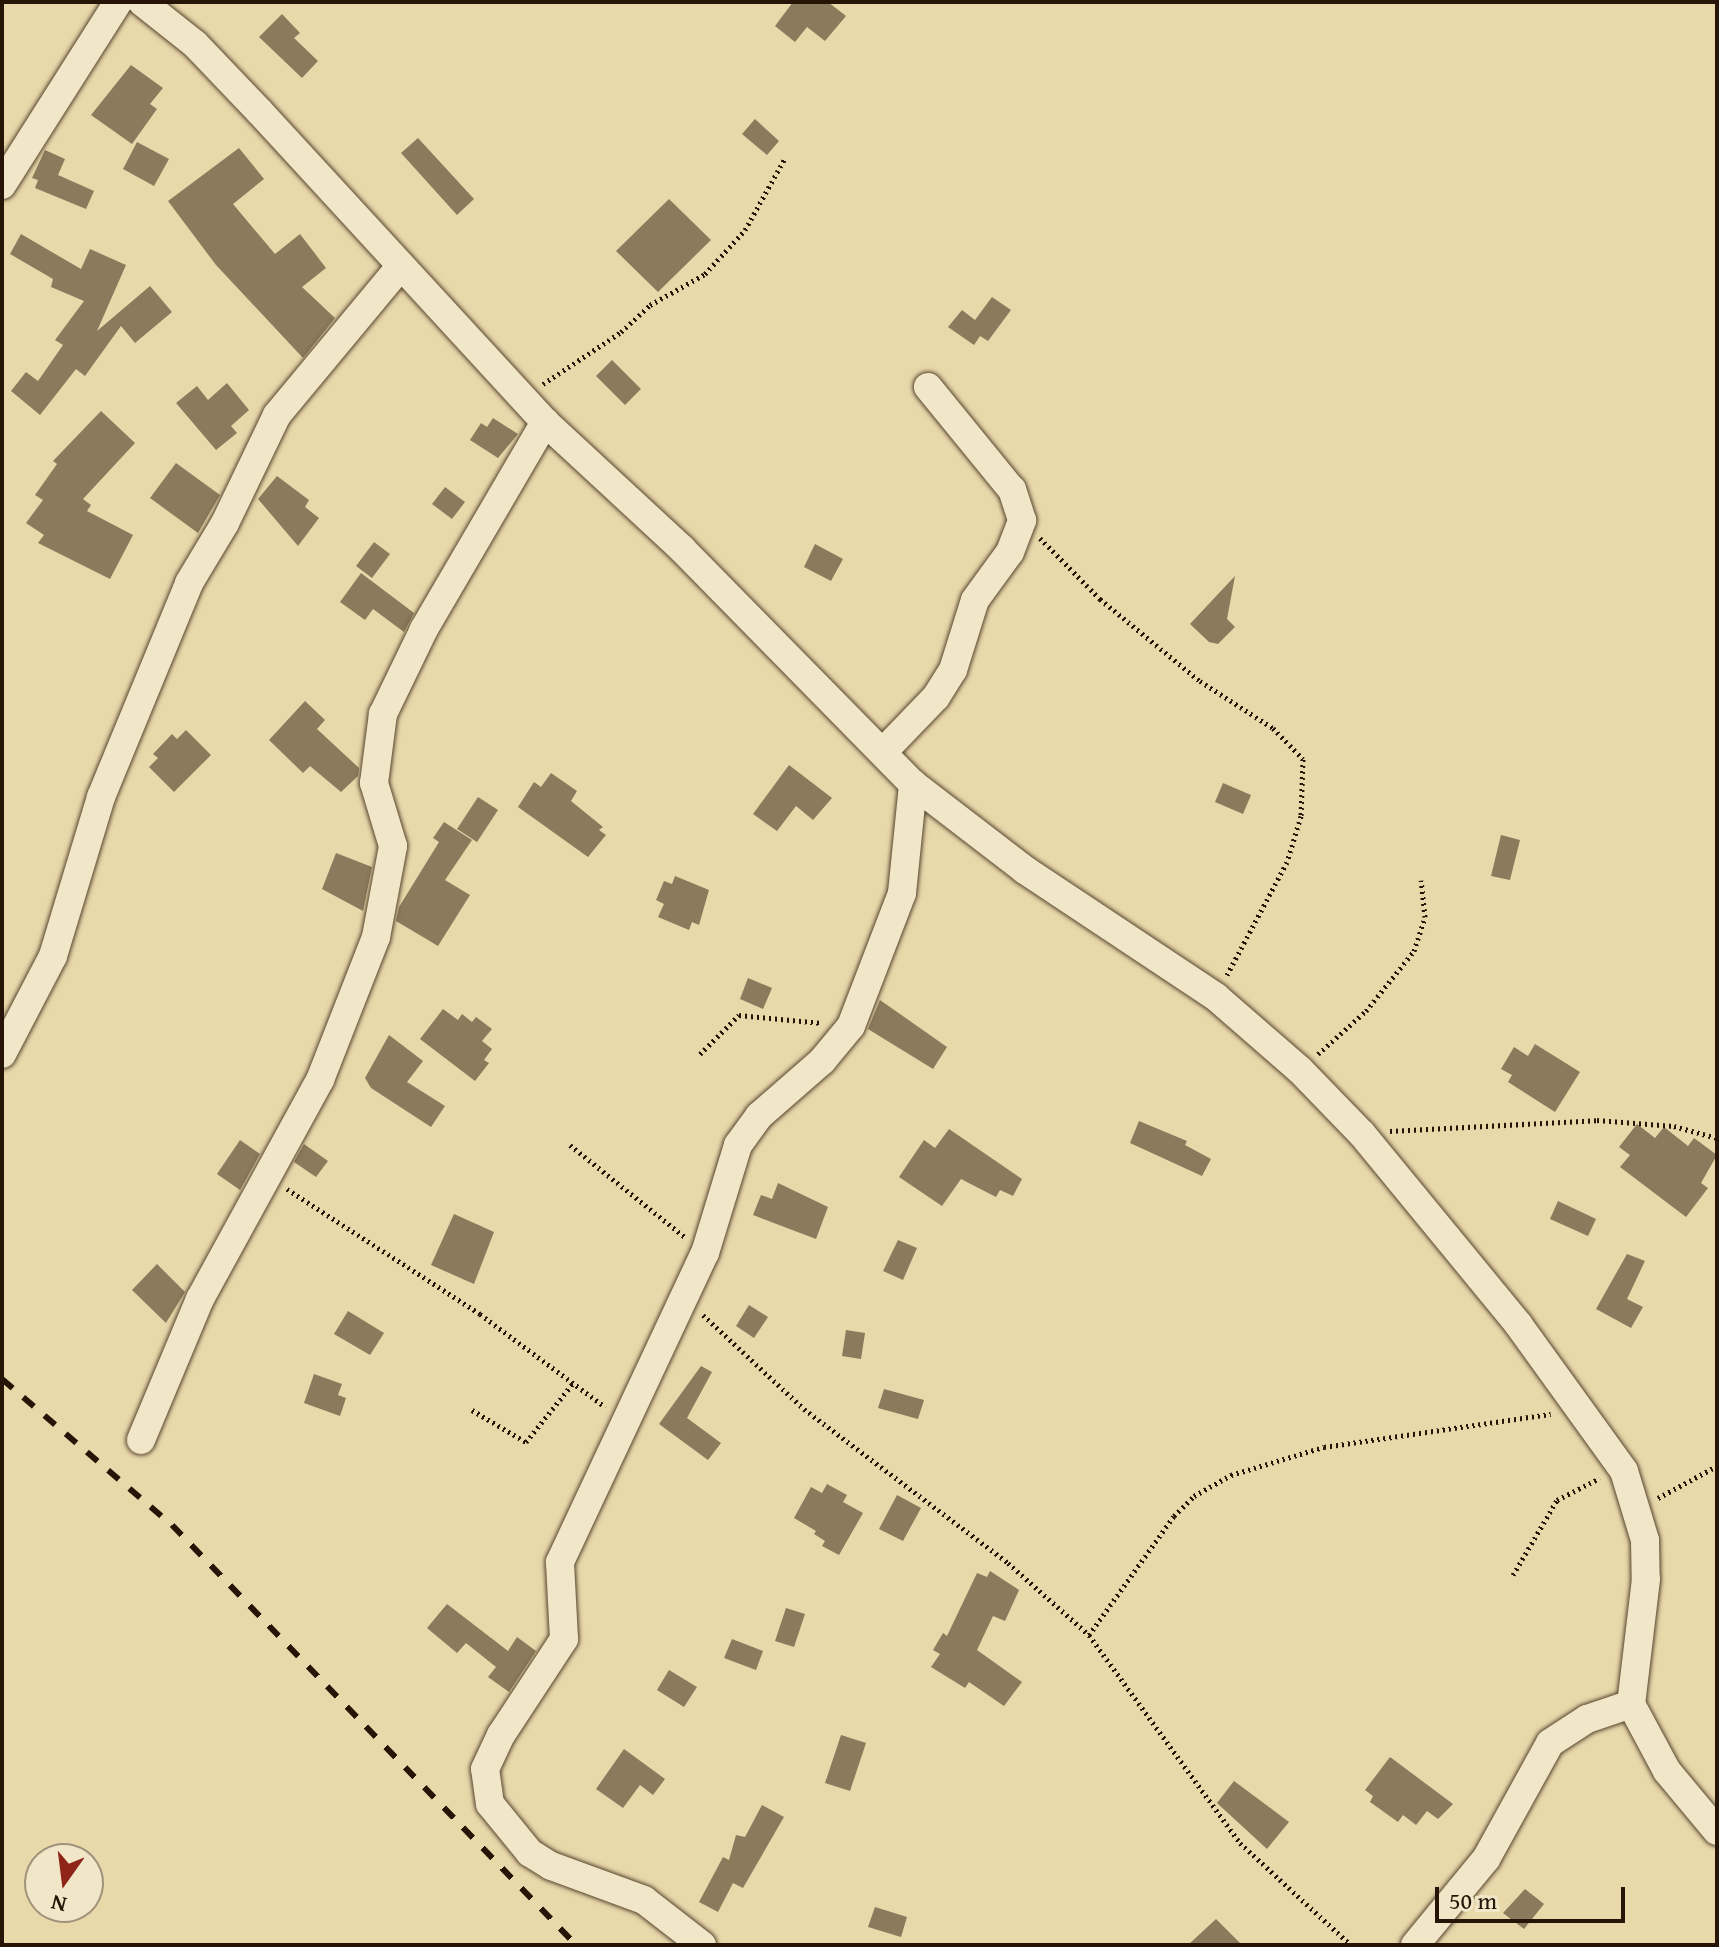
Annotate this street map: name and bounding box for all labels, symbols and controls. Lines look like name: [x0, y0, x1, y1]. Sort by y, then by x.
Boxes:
north arrow: [24, 1843, 104, 1923]
scale bar: [1439, 1871, 1629, 1921]
text: 50 m: [1449, 1883, 1497, 1918]
text: N: [48, 1887, 70, 1922]

